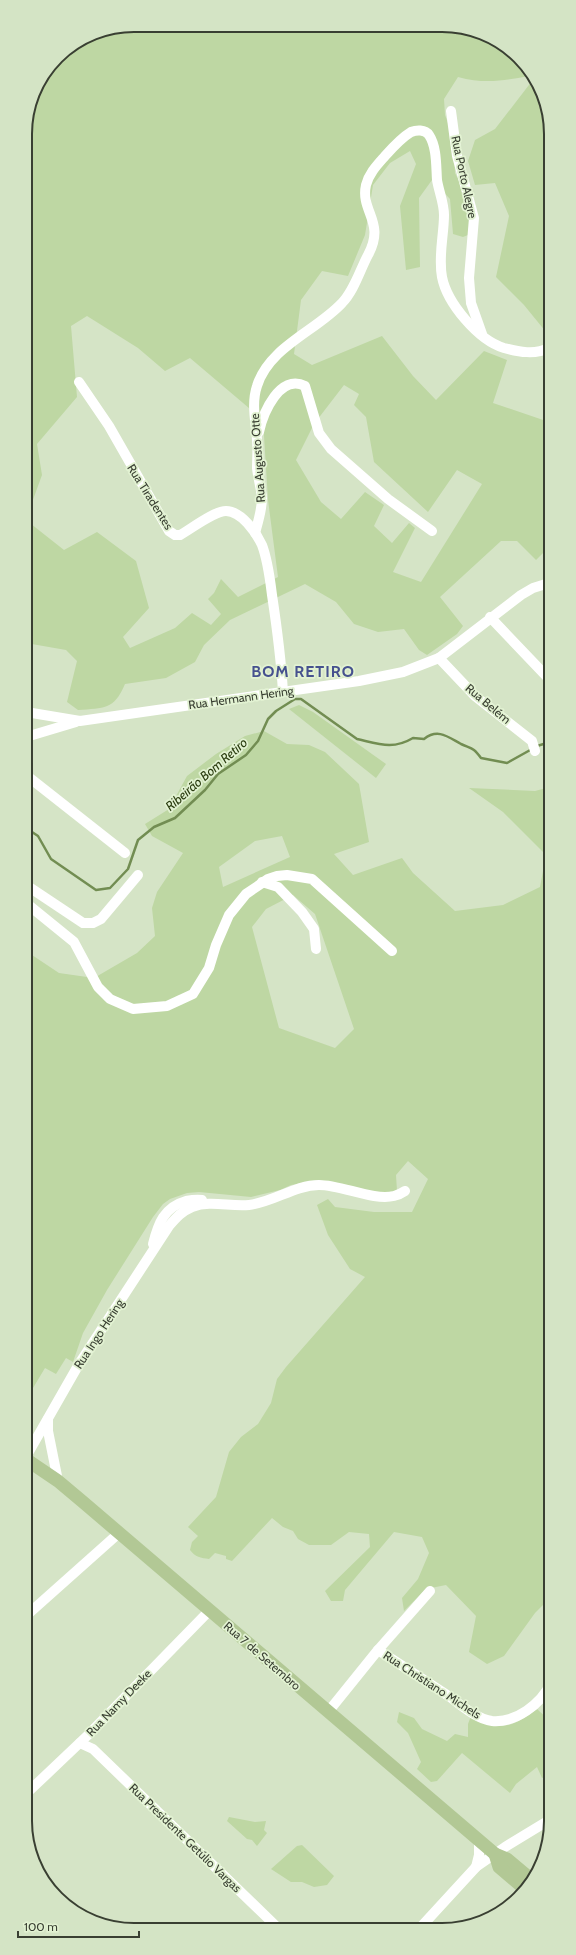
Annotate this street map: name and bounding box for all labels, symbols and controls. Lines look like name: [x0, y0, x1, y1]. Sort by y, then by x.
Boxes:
street label: Rua Porto Alegre: [448, 134, 481, 220]
street label: Rua Augusto Otte: [247, 413, 268, 503]
street label: Rua Tiradentes: [124, 461, 177, 532]
district label: BOM RETIRO: [251, 662, 355, 681]
street label: Rua Belém: [463, 680, 514, 727]
street label: Rua Hermann Hering: [187, 683, 295, 712]
water label: Ribeirão Bom Retiro: [162, 734, 250, 814]
street label: Rua Ingo Hering: [70, 1295, 127, 1371]
street label: Rua 7 de Setembro: [221, 1618, 304, 1693]
street label: Rua Christiano Michels: [381, 1647, 484, 1722]
street label: Rua Namy Deeke: [83, 1666, 154, 1739]
street label: Rua Presidente Getúlio Vargas: [126, 1780, 245, 1895]
scale bar: [18, 1913, 139, 1939]
text: 100 m: [24, 1919, 58, 1934]

